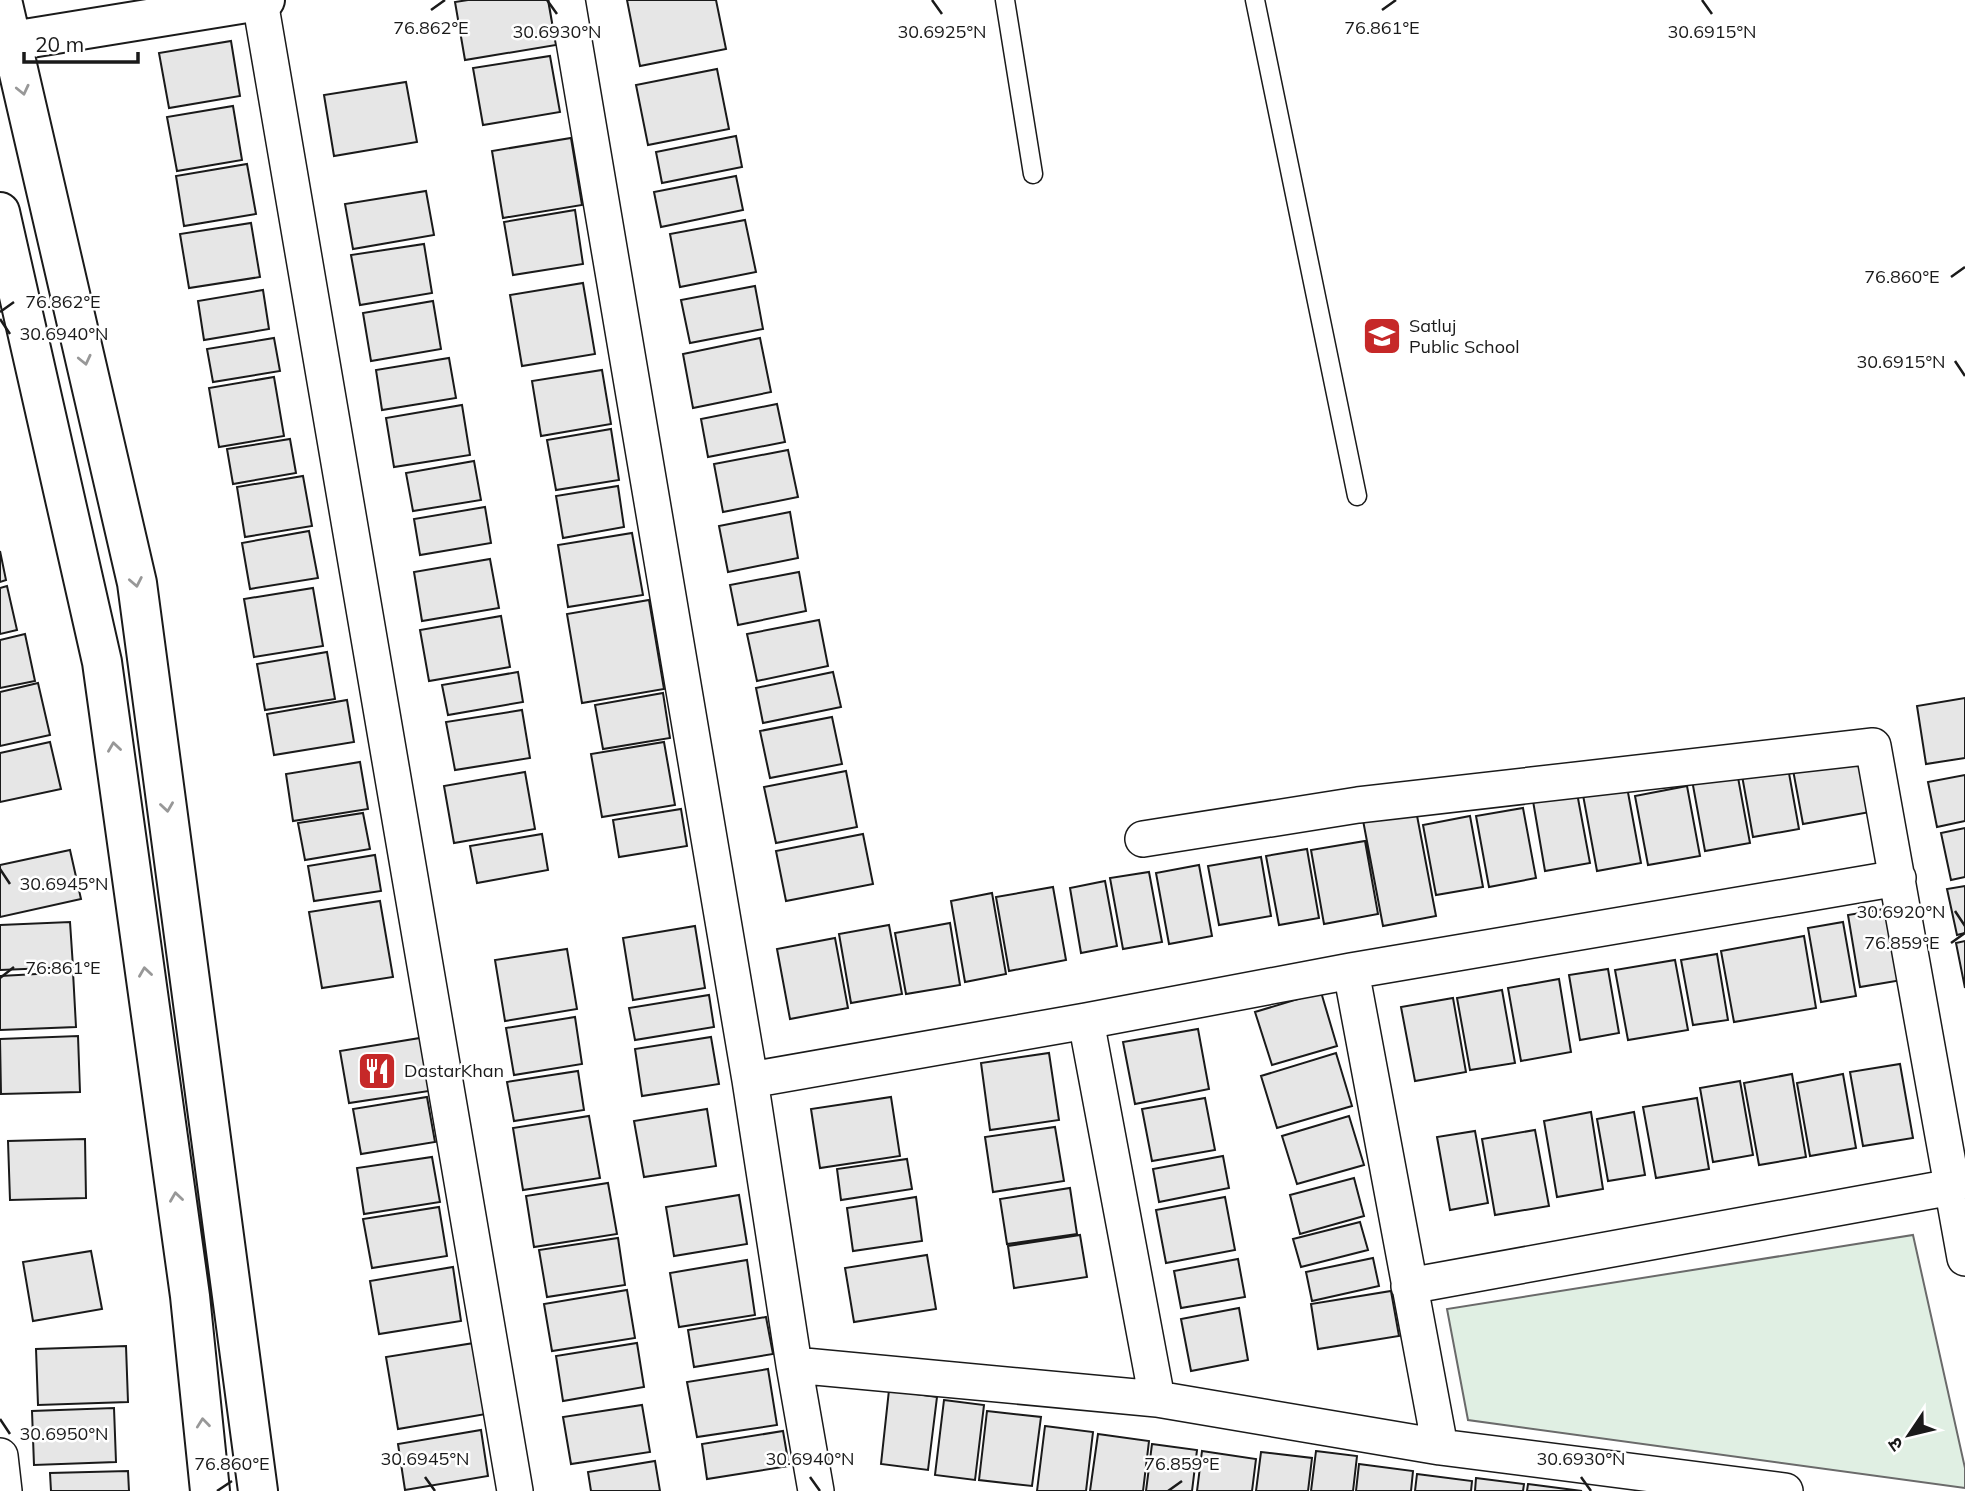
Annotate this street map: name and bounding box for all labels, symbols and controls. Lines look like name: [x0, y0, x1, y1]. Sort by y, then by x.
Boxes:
text: 76.862°E: [393, 16, 469, 39]
text: 76.861°E: [1344, 16, 1420, 39]
text: 30.6930°N: [512, 20, 602, 43]
text: 30.6925°N: [897, 20, 987, 43]
text: 30.6915°N: [1667, 20, 1757, 43]
scale bar: [24, 21, 138, 65]
text: 20 m: [35, 31, 84, 57]
one-way arrow: [15, 84, 29, 96]
text: 76.860°E: [1864, 265, 1940, 288]
text: 76.862°E: [25, 290, 101, 313]
place label: Satluj Public School: [1409, 314, 1519, 358]
school or university icon: Satluj Public School: [1361, 315, 1403, 357]
text: 30.6940°N: [19, 322, 109, 345]
text: 30.6915°N: [1856, 350, 1946, 373]
one-way arrow: [77, 354, 91, 366]
one-way arrow: [128, 576, 143, 587]
one-way arrow: [106, 741, 121, 752]
one-way arrow: [159, 801, 174, 813]
text: 30.6945°N: [19, 872, 109, 895]
text: 30.6920°N: [1856, 900, 1946, 923]
text: 76.859°E: [1864, 931, 1940, 954]
text: 76.861°E: [25, 956, 101, 979]
one-way arrow: [138, 966, 153, 978]
restaurant icon: DastarKhan: [356, 1050, 398, 1092]
place label: DastarKhan: [404, 1059, 504, 1082]
one-way arrow: [169, 1191, 184, 1203]
north arrow: [1874, 1400, 1944, 1470]
one-way arrow: [196, 1417, 211, 1428]
text: 30.6950°N: [19, 1422, 109, 1445]
text: उ: [1882, 1433, 1908, 1456]
text: 30.6945°N: [380, 1447, 470, 1470]
text: 30.6940°N: [765, 1447, 855, 1470]
text: 30.6930°N: [1536, 1447, 1626, 1470]
text: 76.860°E: [194, 1452, 270, 1475]
text: 76.859°E: [1144, 1452, 1220, 1475]

